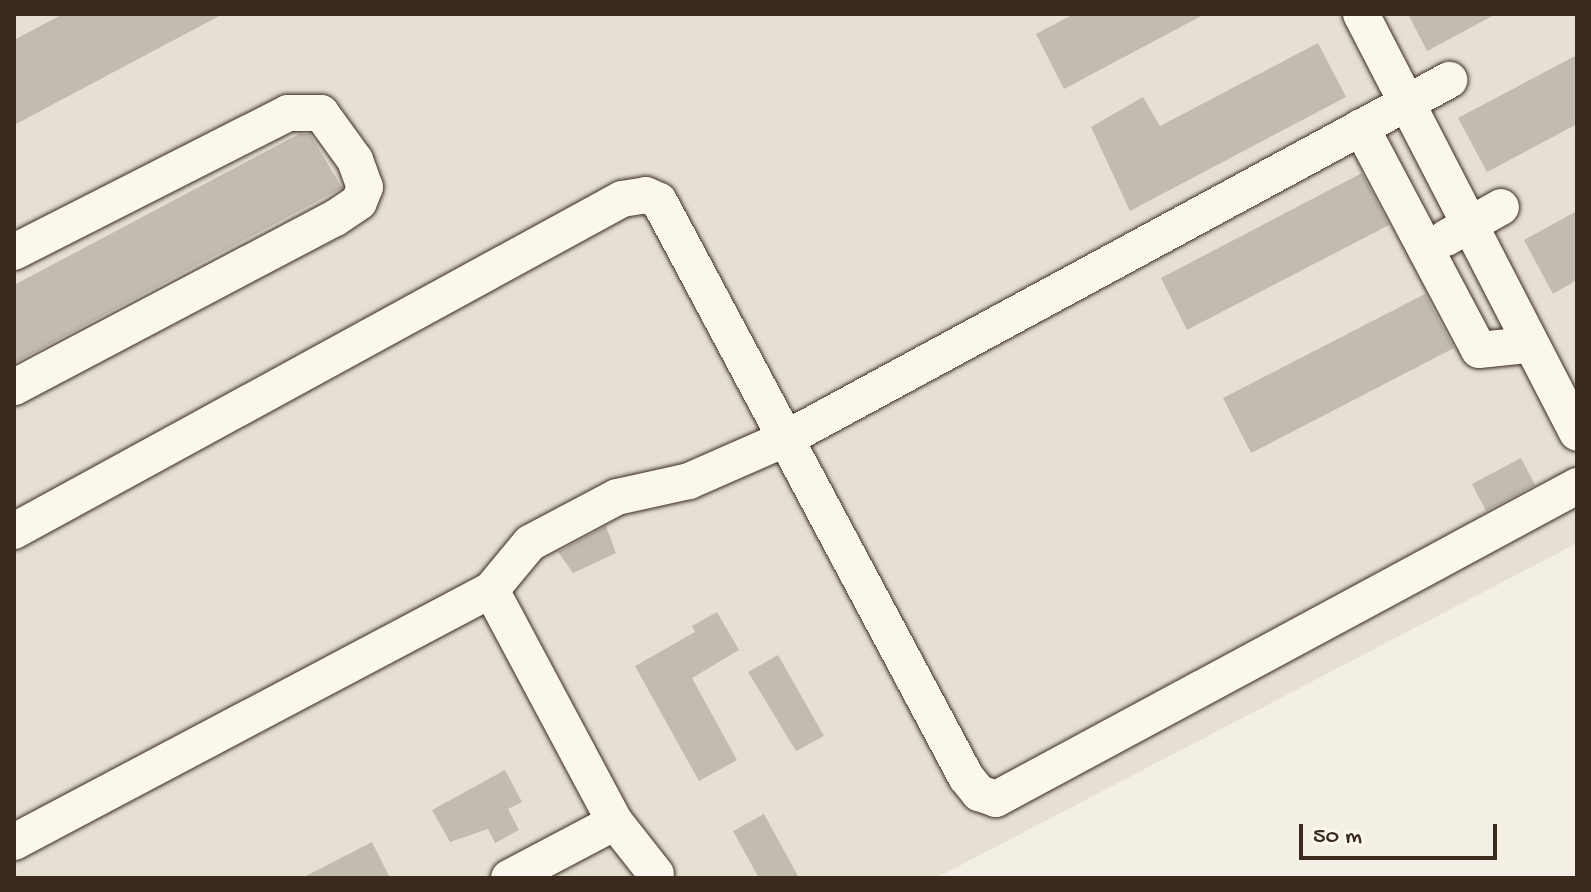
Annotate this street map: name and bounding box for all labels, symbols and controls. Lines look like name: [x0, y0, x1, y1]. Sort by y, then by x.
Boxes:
scale bar: [1303, 808, 1501, 858]
text: 50 m: [1313, 823, 1362, 852]

